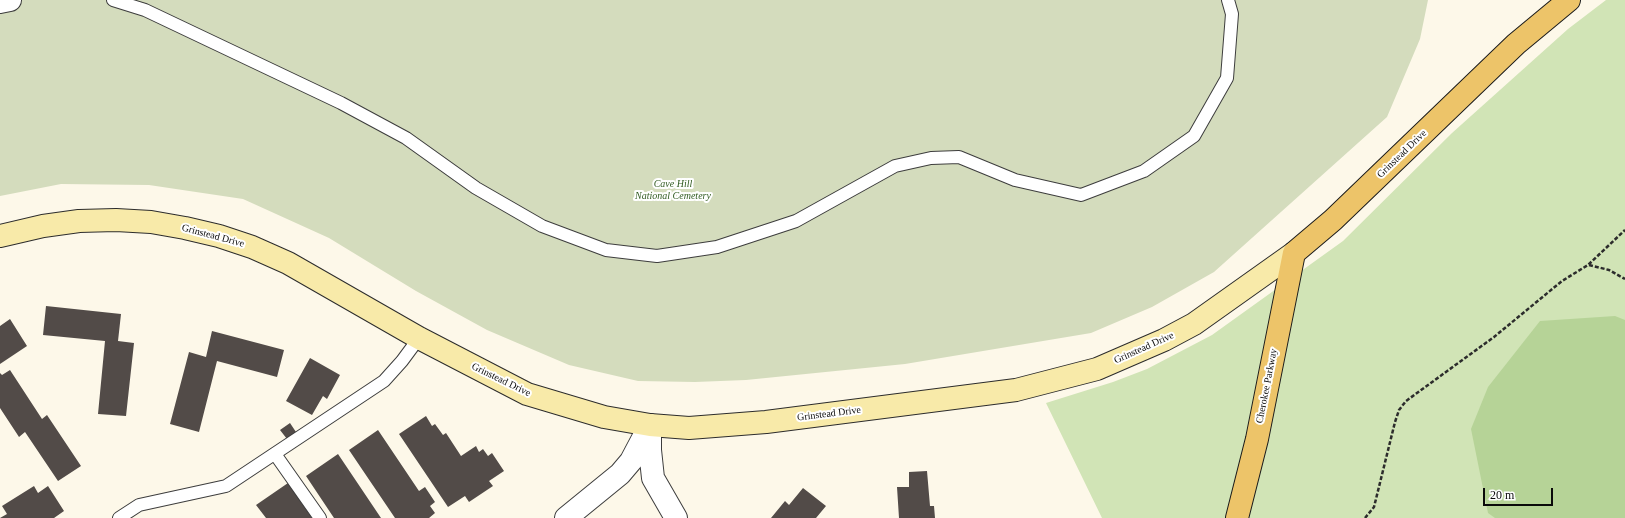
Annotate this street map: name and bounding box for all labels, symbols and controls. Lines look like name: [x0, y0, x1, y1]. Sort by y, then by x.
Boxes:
street label: Grinstead Drive: [1375, 127, 1429, 181]
park label: Cave Hill National Cemetery: [635, 178, 711, 202]
street label: Grinstead Drive: [180, 222, 246, 250]
street label: Grinstead Drive: [1112, 329, 1176, 367]
street label: Cherokee Parkway: [1254, 348, 1280, 424]
street label: Grinstead Drive: [470, 361, 532, 399]
street label: Grinstead Drive: [796, 404, 862, 424]
scale bar: [1485, 480, 1555, 506]
text: 20 m: [1490, 488, 1514, 502]

